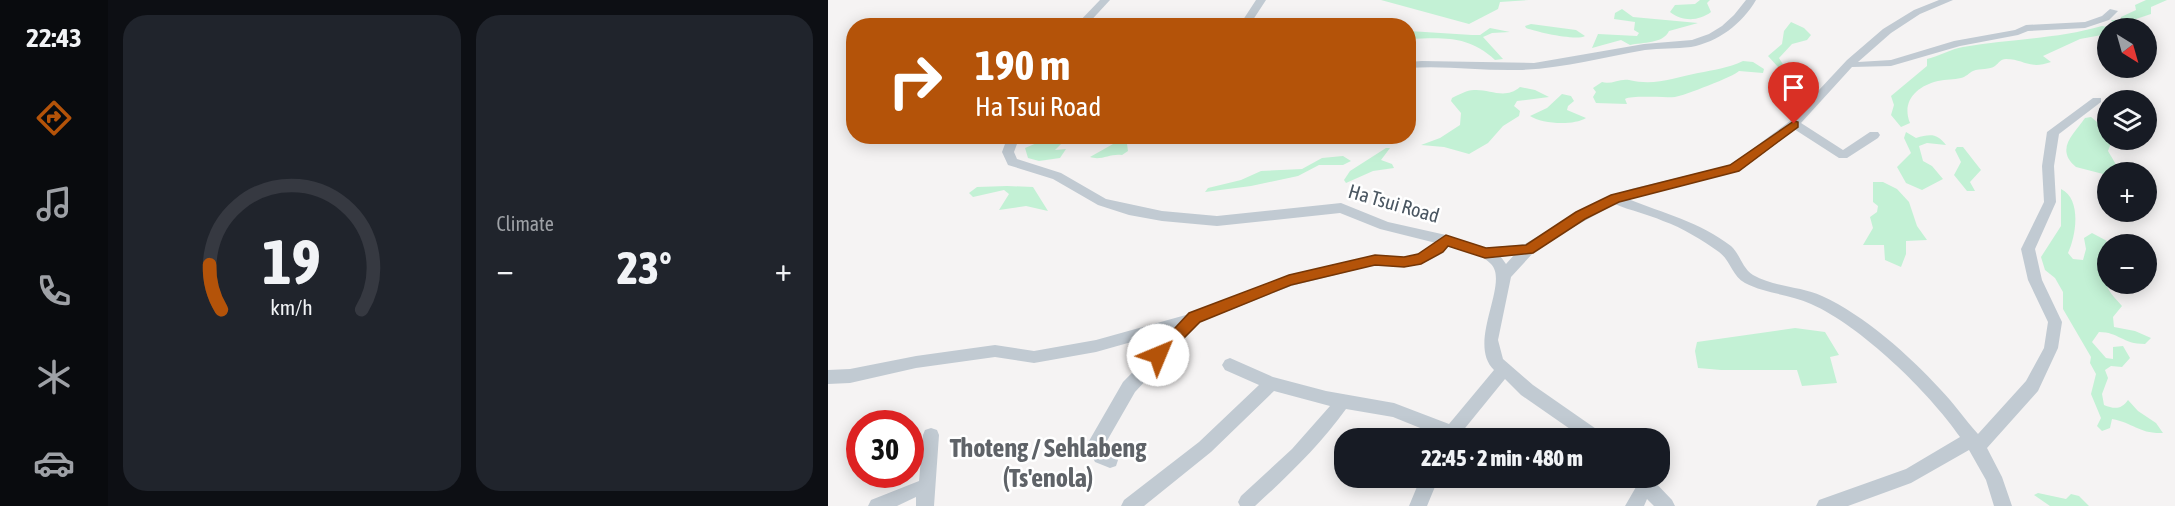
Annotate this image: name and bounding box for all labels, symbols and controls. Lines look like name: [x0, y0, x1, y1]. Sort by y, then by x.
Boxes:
north arrow: [2097, 18, 2157, 78]
map controls: [2097, 18, 2157, 294]
text: 22:43: [26, 22, 82, 53]
text: 190 m: [975, 41, 1070, 89]
icon: right: [876, 42, 954, 120]
pin: [1768, 62, 1819, 124]
icon: arrive: [1777, 71, 1810, 104]
button: layers: [2097, 90, 2157, 150]
text: Ha Tsui Road: [975, 91, 1101, 122]
icon: directions: [33, 97, 75, 139]
button: +: [2097, 162, 2157, 222]
street label: Ha Tsui Road: [1346, 179, 1442, 227]
icon: music: [33, 183, 75, 225]
text: Climate: [497, 212, 554, 235]
text: 19: [262, 226, 321, 297]
button: −: [2097, 234, 2157, 294]
text: 23°: [617, 242, 672, 294]
text: −: [497, 250, 514, 288]
text: +: [775, 250, 792, 288]
icon: phone: [33, 270, 75, 312]
text: km/h: [270, 295, 313, 320]
position arrow: [1126, 323, 1190, 387]
icon: climate: [33, 356, 75, 398]
speed limit sign: 30: [846, 410, 924, 488]
district label: Thoteng / Sehlabeng (Ts'enola): [950, 433, 1147, 493]
icon: car: [33, 442, 75, 484]
text: 22:45 · 2 min · 480 m: [1421, 445, 1583, 471]

